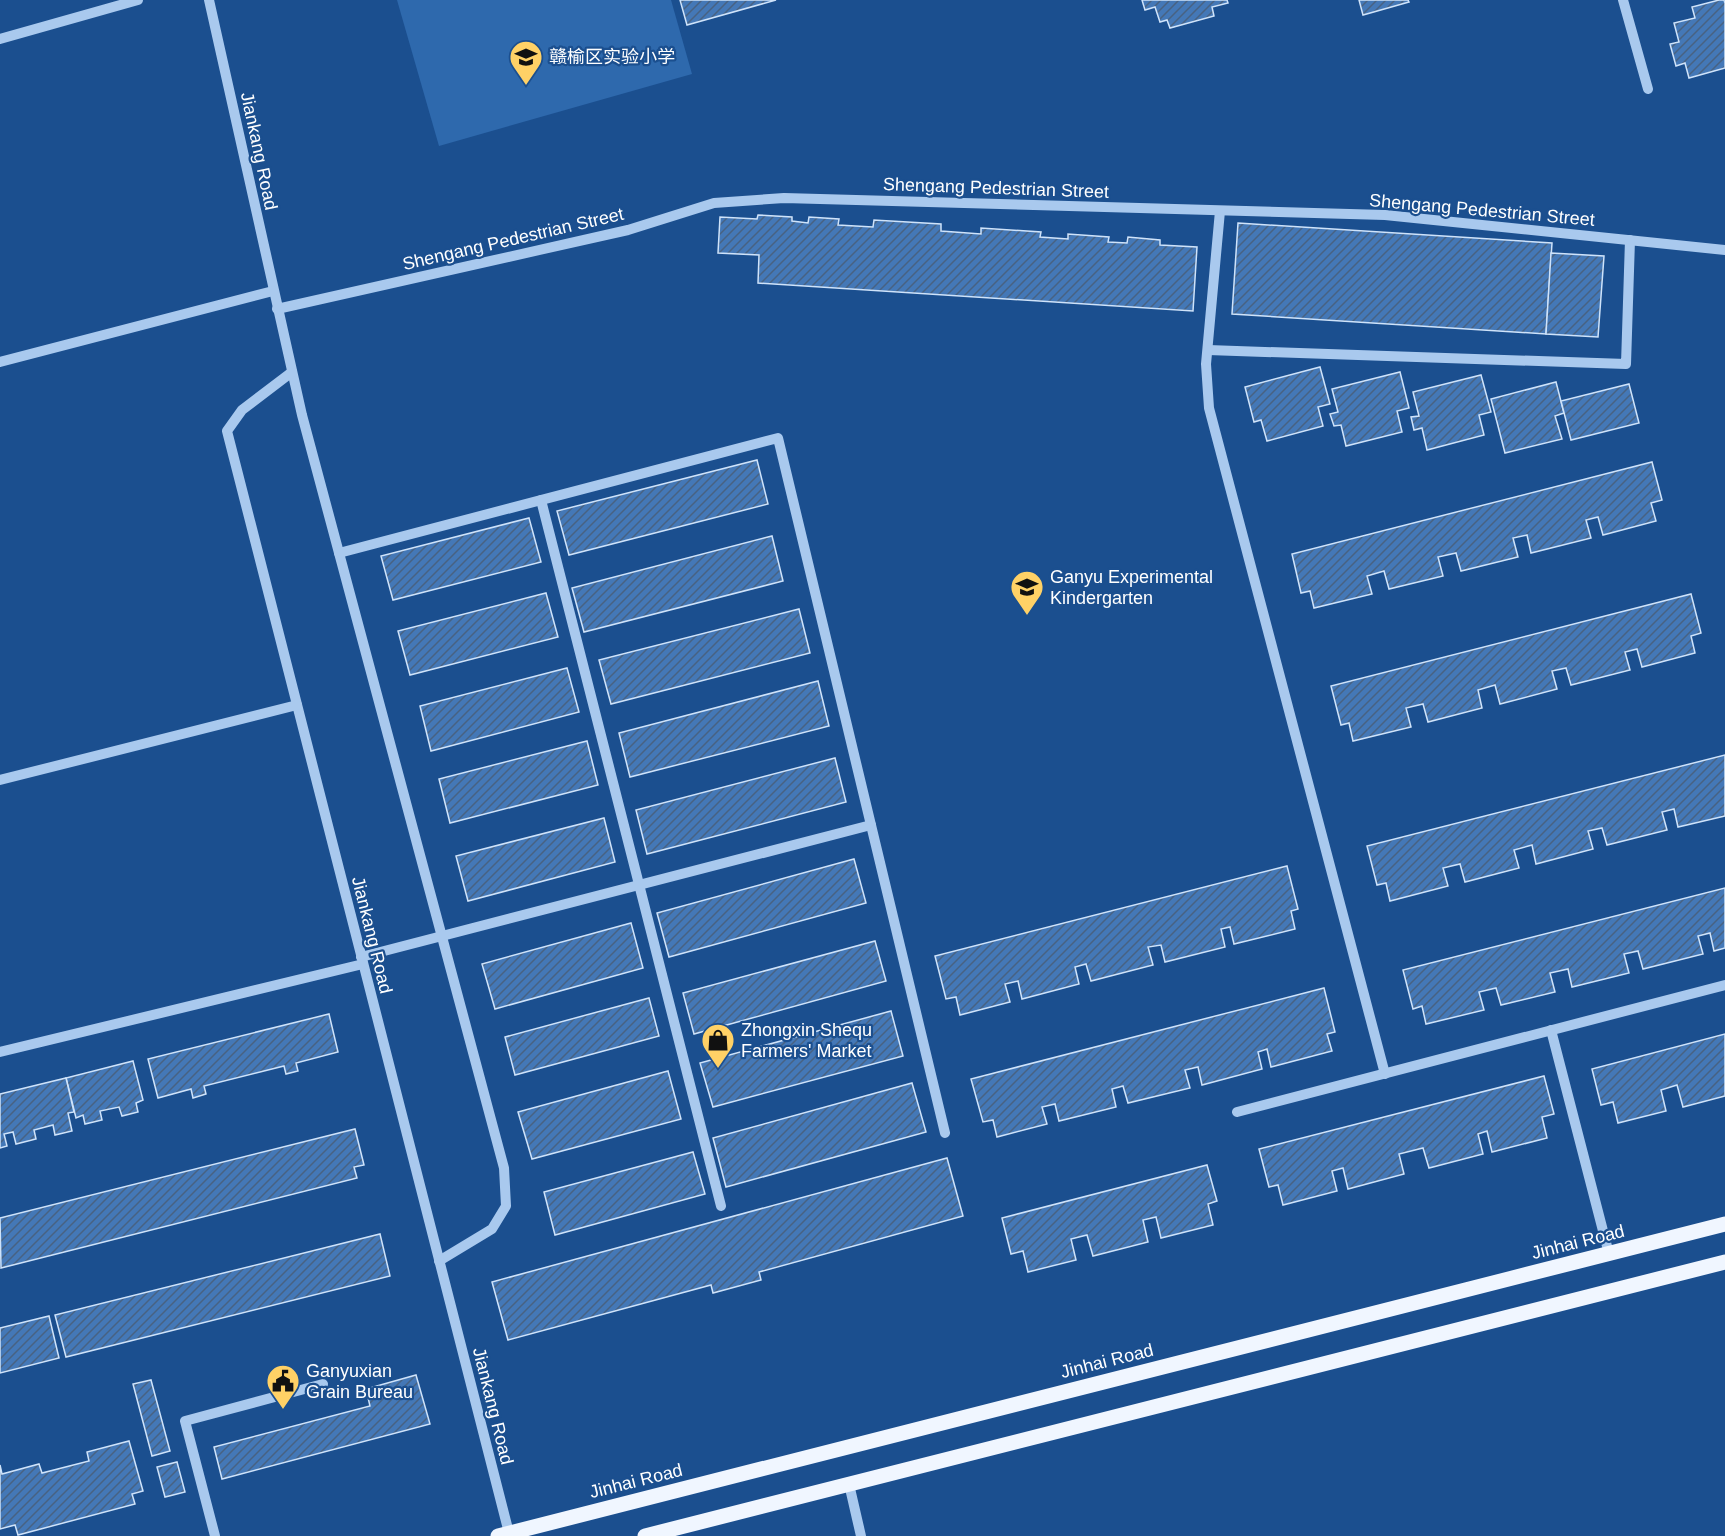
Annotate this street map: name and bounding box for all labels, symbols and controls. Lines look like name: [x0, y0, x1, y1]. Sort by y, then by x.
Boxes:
school or university icon: 赣榆区实验小学: [508, 39, 544, 86]
place label: 赣榆区实验小学: [549, 47, 675, 67]
street label: Jiankang Road: [237, 90, 281, 212]
street label: Shengang Pedestrian Street: [883, 174, 1109, 202]
street label: Shengang Pedestrian Street: [1368, 190, 1596, 230]
street label: Shengang Pedestrian Street: [401, 204, 625, 274]
place label: Ganyu Experimental Kindergarten: [1050, 567, 1213, 608]
school or university icon: Ganyu Experimental Kindergarten: [1009, 569, 1045, 616]
street label: Jiankang Road: [348, 874, 396, 996]
place label: Zhongxin Shequ Farmers' Market: [741, 1020, 872, 1061]
shop icon: Zhongxin Shequ Farmers' Market: [700, 1022, 736, 1069]
street label: Jinhai Road: [1529, 1221, 1627, 1263]
street label: Jinhai Road: [1058, 1340, 1156, 1382]
street label: Jiankang Road: [469, 1345, 517, 1467]
place label: Ganyuxian Grain Bureau: [306, 1361, 413, 1402]
public building icon: Ganyuxian Grain Bureau: [265, 1363, 301, 1410]
street label: Jinhai Road: [587, 1460, 685, 1502]

